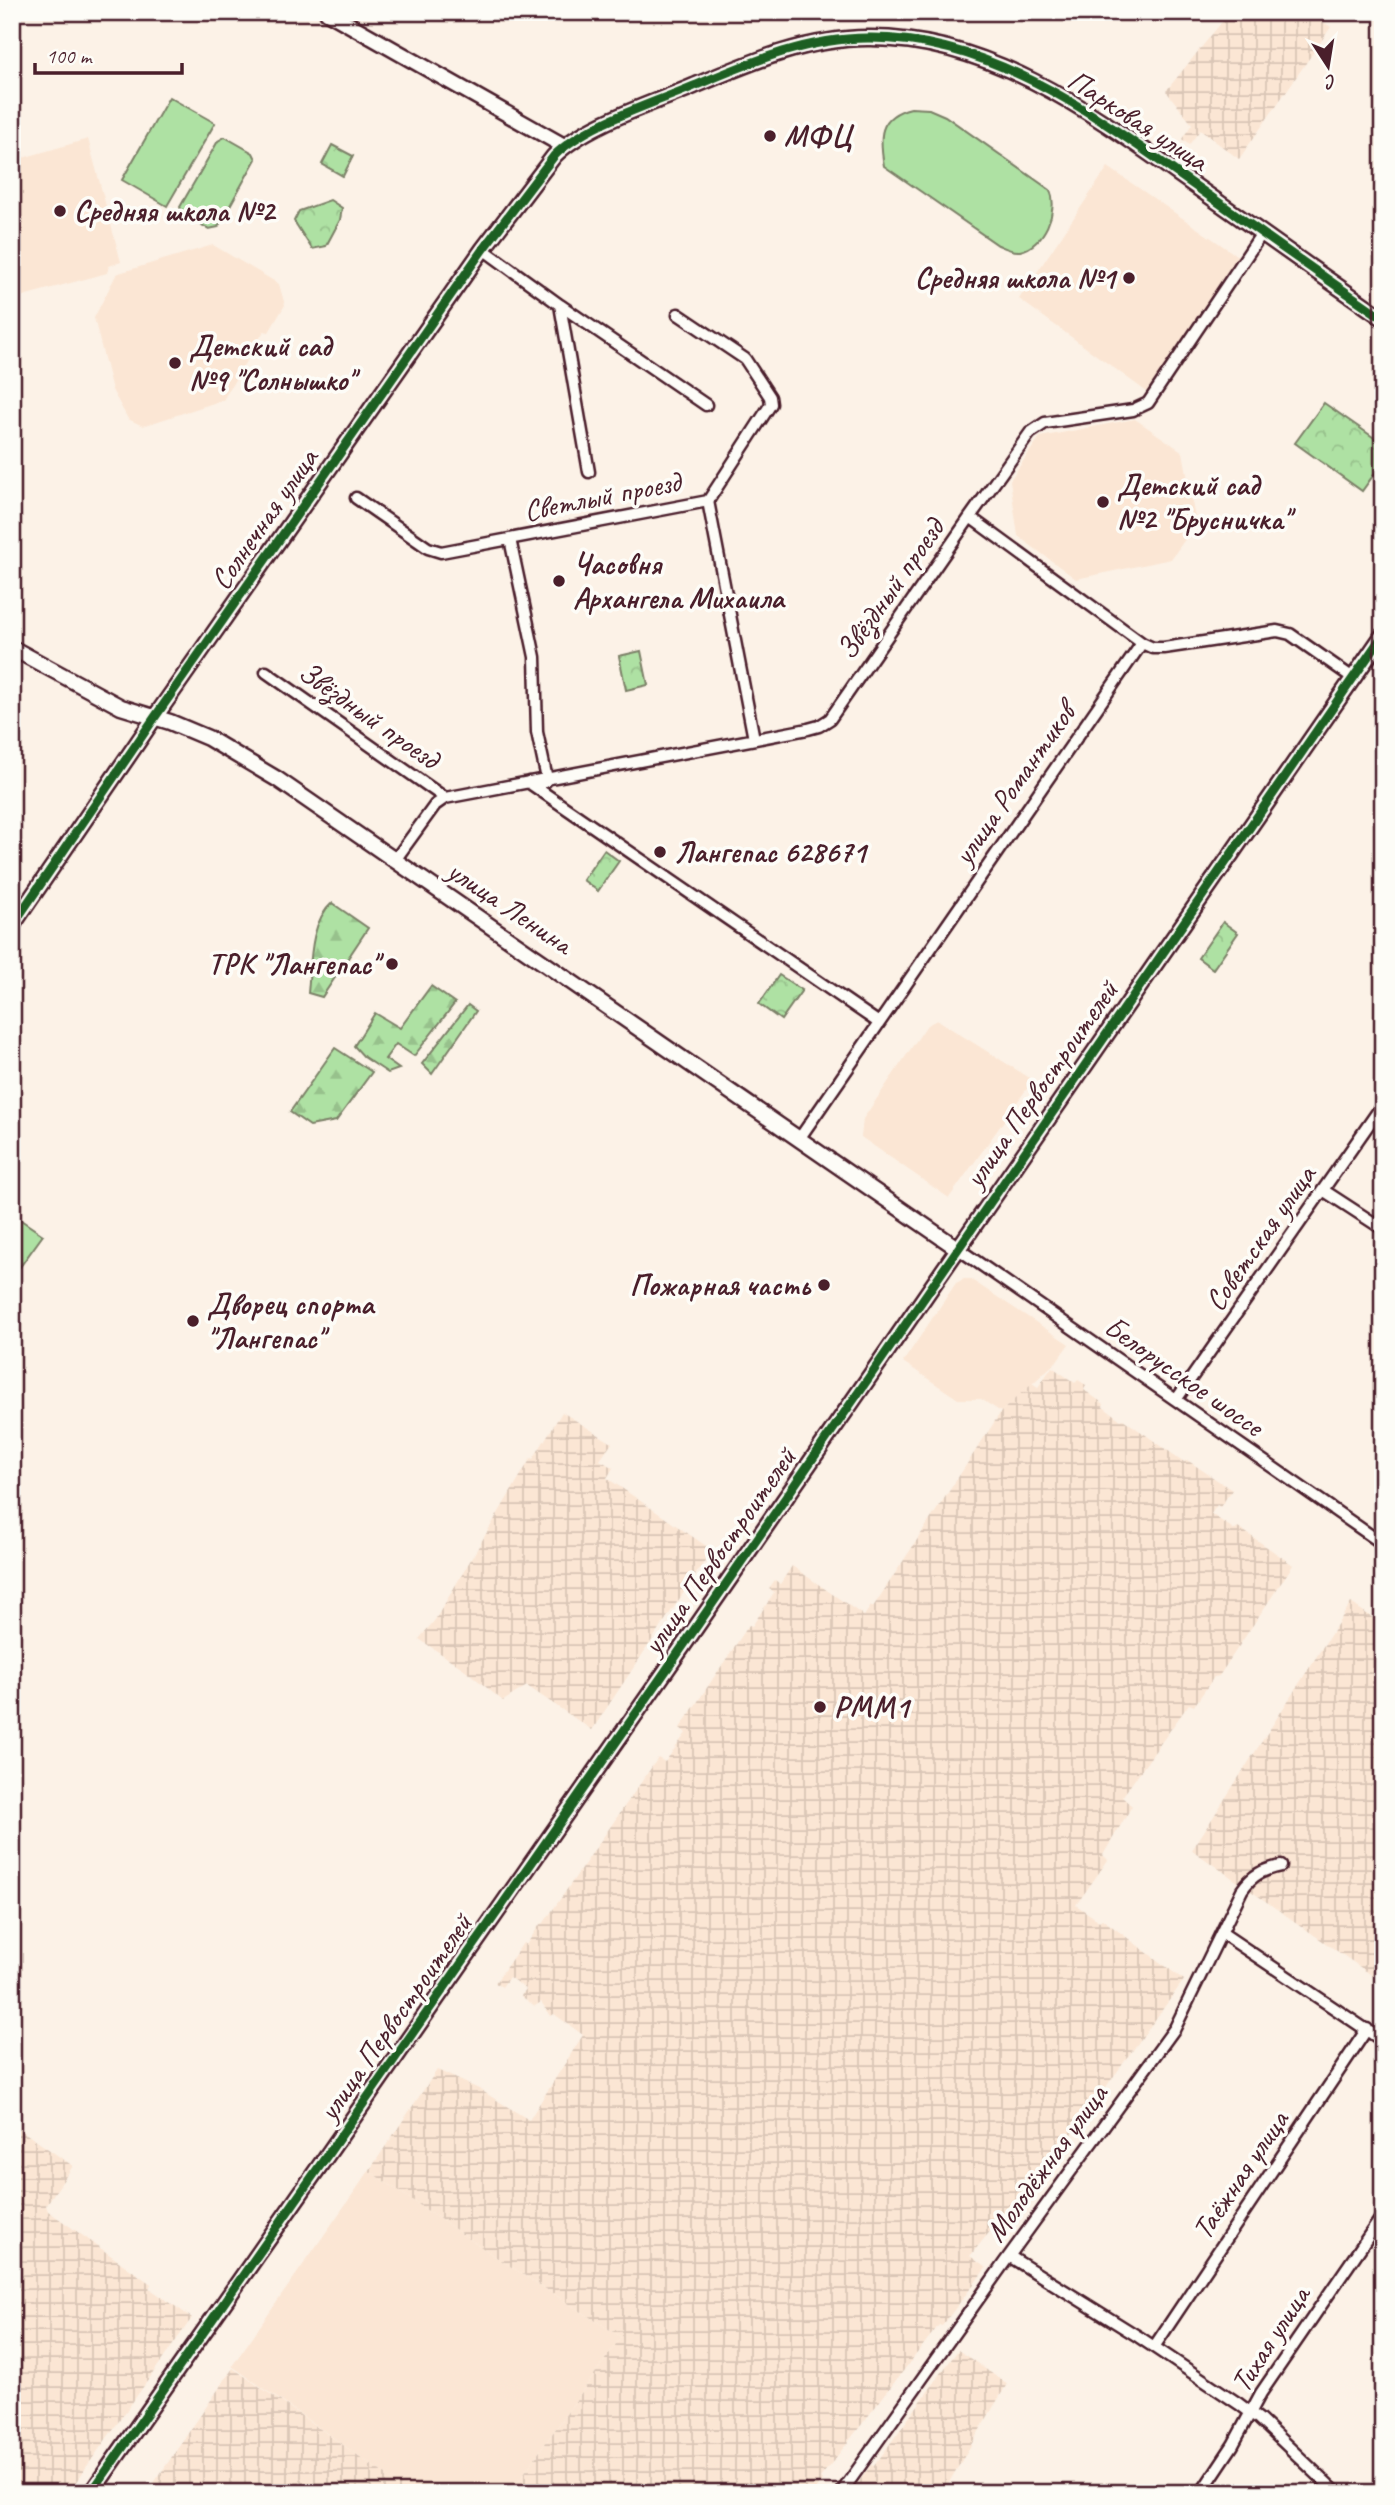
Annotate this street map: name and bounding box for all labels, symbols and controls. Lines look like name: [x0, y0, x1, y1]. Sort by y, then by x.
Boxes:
scale bar: [35, 32, 182, 76]
north arrow: [1294, 32, 1364, 102]
text: 100 m: [46, 43, 93, 69]
street label: Парковая улица: [1061, 61, 1217, 180]
text: С: [1322, 69, 1338, 95]
place label: МФЦ: [784, 117, 855, 155]
marker: МФЦ: [762, 128, 778, 144]
place label: Средняя школа №2: [74, 192, 277, 230]
marker: Средняя школа №2: [52, 203, 68, 219]
place label: Средняя школа №1: [915, 259, 1118, 297]
marker: Средняя школа №1: [1121, 270, 1137, 286]
place label: Детский сад №9 "Солнышко": [189, 327, 361, 399]
marker: Детский сад №9 "Солнышко": [167, 355, 183, 371]
street label: Солнечная улица: [201, 440, 328, 597]
street label: Светлый проезд: [521, 462, 686, 530]
place label: Детский сад №2 "Брусничка": [1117, 466, 1297, 538]
marker: Детский сад №2 "Брусничка": [1095, 494, 1111, 510]
street label: Звёздный проезд: [828, 509, 954, 667]
place label: Часовня Архангела Михаила: [573, 545, 786, 617]
marker: Часовня Архангела Михаила: [551, 573, 567, 589]
street label: Звёздный проезд: [291, 653, 449, 779]
street label: улица Романтиков: [943, 690, 1088, 874]
place label: Лангепас 628671: [674, 833, 869, 871]
marker: Лангепас 628671: [652, 844, 668, 860]
street label: улица Ленина: [439, 850, 582, 964]
place label: ТРК "Лангепас": [208, 945, 385, 983]
marker: ТРК "Лангепас": [384, 956, 400, 972]
street label: улица Первостроителей: [954, 972, 1127, 1197]
street label: Советская улица: [1196, 1156, 1325, 1318]
place label: Пожарная часть: [630, 1266, 812, 1304]
marker: Пожарная часть: [816, 1277, 832, 1293]
place label: Дворец спорта "Лангепас": [207, 1285, 376, 1357]
street label: Белорусское шоссе: [1097, 1307, 1273, 1446]
marker: Дворец спорта "Лангепас": [185, 1313, 201, 1329]
street label: улица Первостроителей: [632, 1439, 805, 1664]
place label: РММ1: [834, 1688, 912, 1726]
marker: РММ1: [812, 1699, 828, 1715]
street label: улица Первостроителей: [308, 1905, 481, 2130]
street label: Молодёжная улица: [976, 2075, 1117, 2249]
street label: Таёжная улица: [1183, 2102, 1298, 2247]
street label: Тихая улица: [1222, 2277, 1320, 2399]

